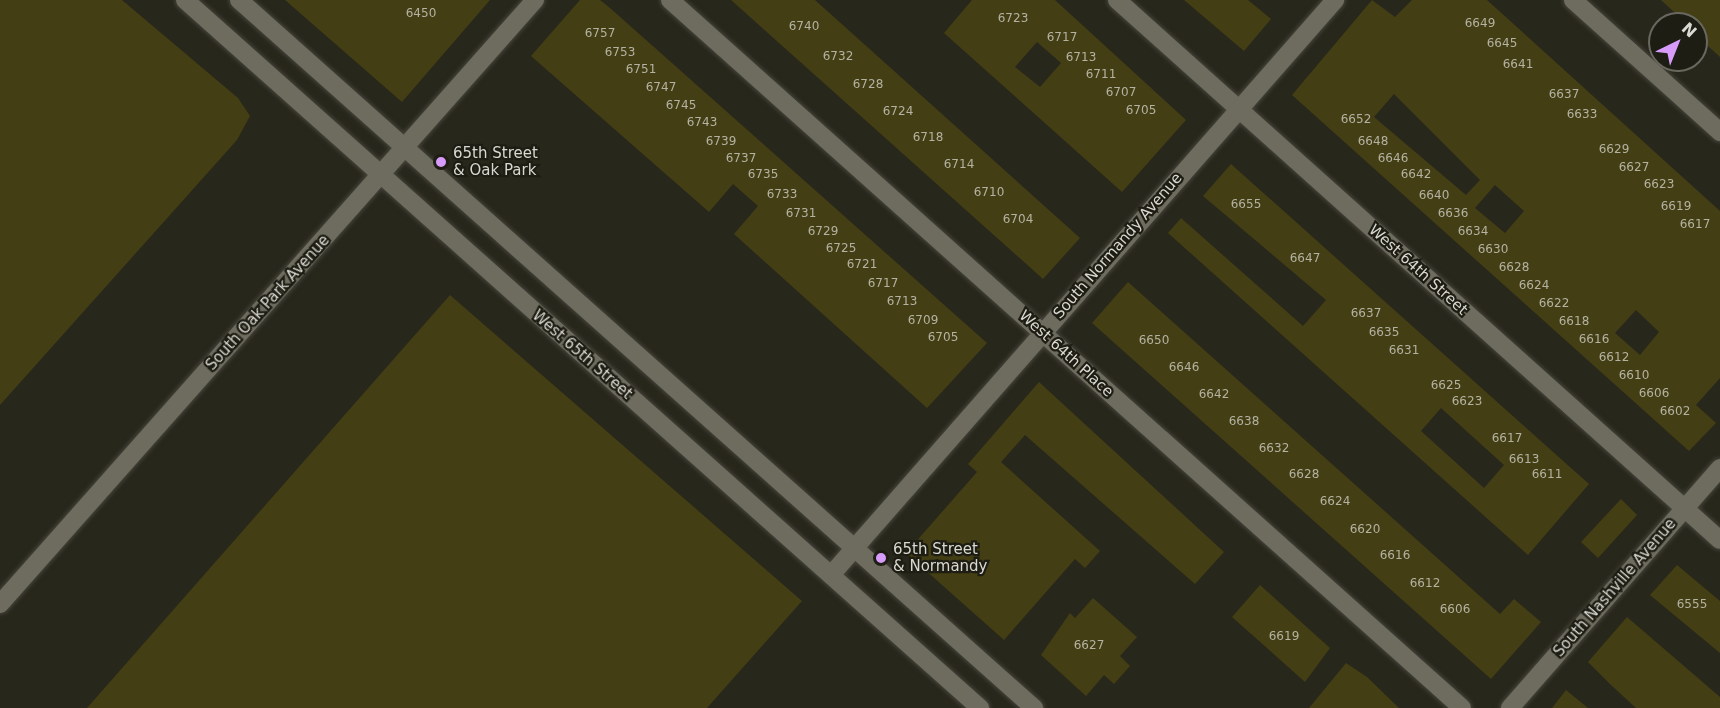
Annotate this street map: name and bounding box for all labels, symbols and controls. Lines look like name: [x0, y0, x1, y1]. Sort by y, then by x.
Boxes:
house number: 6450: [406, 7, 436, 21]
house number: 6723: [998, 12, 1028, 26]
north arrow: [1648, 12, 1708, 72]
house number: 6649: [1465, 17, 1495, 31]
text: N: [1678, 18, 1701, 41]
house number: 6740: [789, 20, 819, 34]
house number: 6757: [585, 27, 615, 41]
house number: 6717: [1047, 31, 1077, 45]
house number: 6645: [1487, 37, 1517, 51]
house number: 6753: [605, 46, 635, 60]
house number: 6732: [823, 50, 853, 64]
house number: 6713: [1066, 51, 1096, 65]
house number: 6641: [1503, 58, 1533, 72]
house number: 6751: [626, 63, 656, 77]
house number: 6711: [1086, 68, 1116, 82]
house number: 6728: [853, 78, 883, 92]
house number: 6747: [646, 81, 676, 95]
house number: 6707: [1106, 86, 1136, 100]
house number: 6637: [1549, 88, 1579, 102]
house number: 6745: [666, 99, 696, 113]
house number: 6705: [1126, 104, 1156, 118]
house number: 6724: [883, 105, 913, 119]
house number: 6633: [1567, 108, 1597, 122]
house number: 6652: [1341, 113, 1371, 127]
house number: 6743: [687, 116, 717, 130]
house number: 6718: [913, 131, 943, 145]
house number: 6739: [706, 135, 736, 149]
house number: 6648: [1358, 135, 1388, 149]
house number: 6629: [1599, 143, 1629, 157]
place label: 65th Street & Oak Park: [453, 144, 538, 179]
house number: 6737: [726, 152, 756, 166]
house number: 6646: [1378, 152, 1408, 166]
marker: 65th Street & Oak Park: [434, 155, 448, 169]
house number: 6714: [944, 158, 974, 172]
house number: 6627: [1619, 161, 1649, 175]
house number: 6735: [748, 168, 778, 182]
house number: 6642: [1401, 168, 1431, 182]
street label: South Normandy Avenue: [1050, 170, 1186, 322]
house number: 6623: [1644, 178, 1674, 192]
house number: 6710: [974, 186, 1004, 200]
house number: 6733: [767, 188, 797, 202]
house number: 6640: [1419, 189, 1449, 203]
house number: 6655: [1231, 198, 1261, 212]
house number: 6619: [1661, 200, 1691, 214]
house number: 6731: [786, 207, 816, 221]
house number: 6636: [1438, 207, 1468, 221]
house number: 6704: [1003, 213, 1033, 227]
house number: 6617: [1680, 218, 1710, 232]
street label: West 64th Street: [1365, 221, 1471, 319]
house number: 6729: [808, 225, 838, 239]
house number: 6634: [1458, 225, 1488, 239]
street label: South Oak Park Avenue: [203, 232, 333, 374]
house number: 6725: [826, 242, 856, 256]
house number: 6630: [1478, 243, 1508, 257]
house number: 6647: [1290, 252, 1320, 266]
house number: 6721: [847, 258, 877, 272]
house number: 6628: [1499, 261, 1529, 275]
house number: 6717: [868, 277, 898, 291]
house number: 6624: [1519, 279, 1549, 293]
house number: 6713: [887, 295, 917, 309]
house number: 6622: [1539, 297, 1569, 311]
street label: West 65th Street: [528, 307, 636, 403]
street label: West 64th Place: [1015, 307, 1117, 401]
house number: 6637: [1351, 307, 1381, 321]
house number: 6709: [908, 314, 938, 328]
house number: 6618: [1559, 315, 1589, 329]
house number: 6635: [1369, 326, 1399, 340]
house number: 6705: [928, 331, 958, 345]
house number: 6616: [1579, 333, 1609, 347]
house number: 6650: [1139, 334, 1169, 348]
house number: 6631: [1389, 344, 1419, 358]
house number: 6612: [1599, 351, 1629, 365]
house number: 6646: [1169, 361, 1199, 375]
house number: 6610: [1619, 369, 1649, 383]
house number: 6625: [1431, 379, 1461, 393]
house number: 6606: [1639, 387, 1669, 401]
house number: 6642: [1199, 388, 1229, 402]
house number: 6623: [1452, 395, 1482, 409]
house number: 6602: [1660, 405, 1690, 419]
house number: 6638: [1229, 415, 1259, 429]
house number: 6617: [1492, 432, 1522, 446]
house number: 6632: [1259, 442, 1289, 456]
house number: 6613: [1509, 453, 1539, 467]
house number: 6628: [1289, 468, 1319, 482]
house number: 6611: [1532, 468, 1562, 482]
house number: 6624: [1320, 495, 1350, 509]
street label: South Nashville Avenue: [1550, 515, 1680, 661]
house number: 6620: [1350, 523, 1380, 537]
place label: 65th Street & Normandy: [893, 540, 987, 575]
house number: 6616: [1380, 549, 1410, 563]
marker: 65th Street & Normandy: [874, 551, 888, 565]
house number: 6612: [1410, 577, 1440, 591]
house number: 6555: [1677, 598, 1707, 612]
house number: 6606: [1440, 603, 1470, 617]
house number: 6619: [1269, 630, 1299, 644]
house number: 6627: [1074, 639, 1104, 653]

